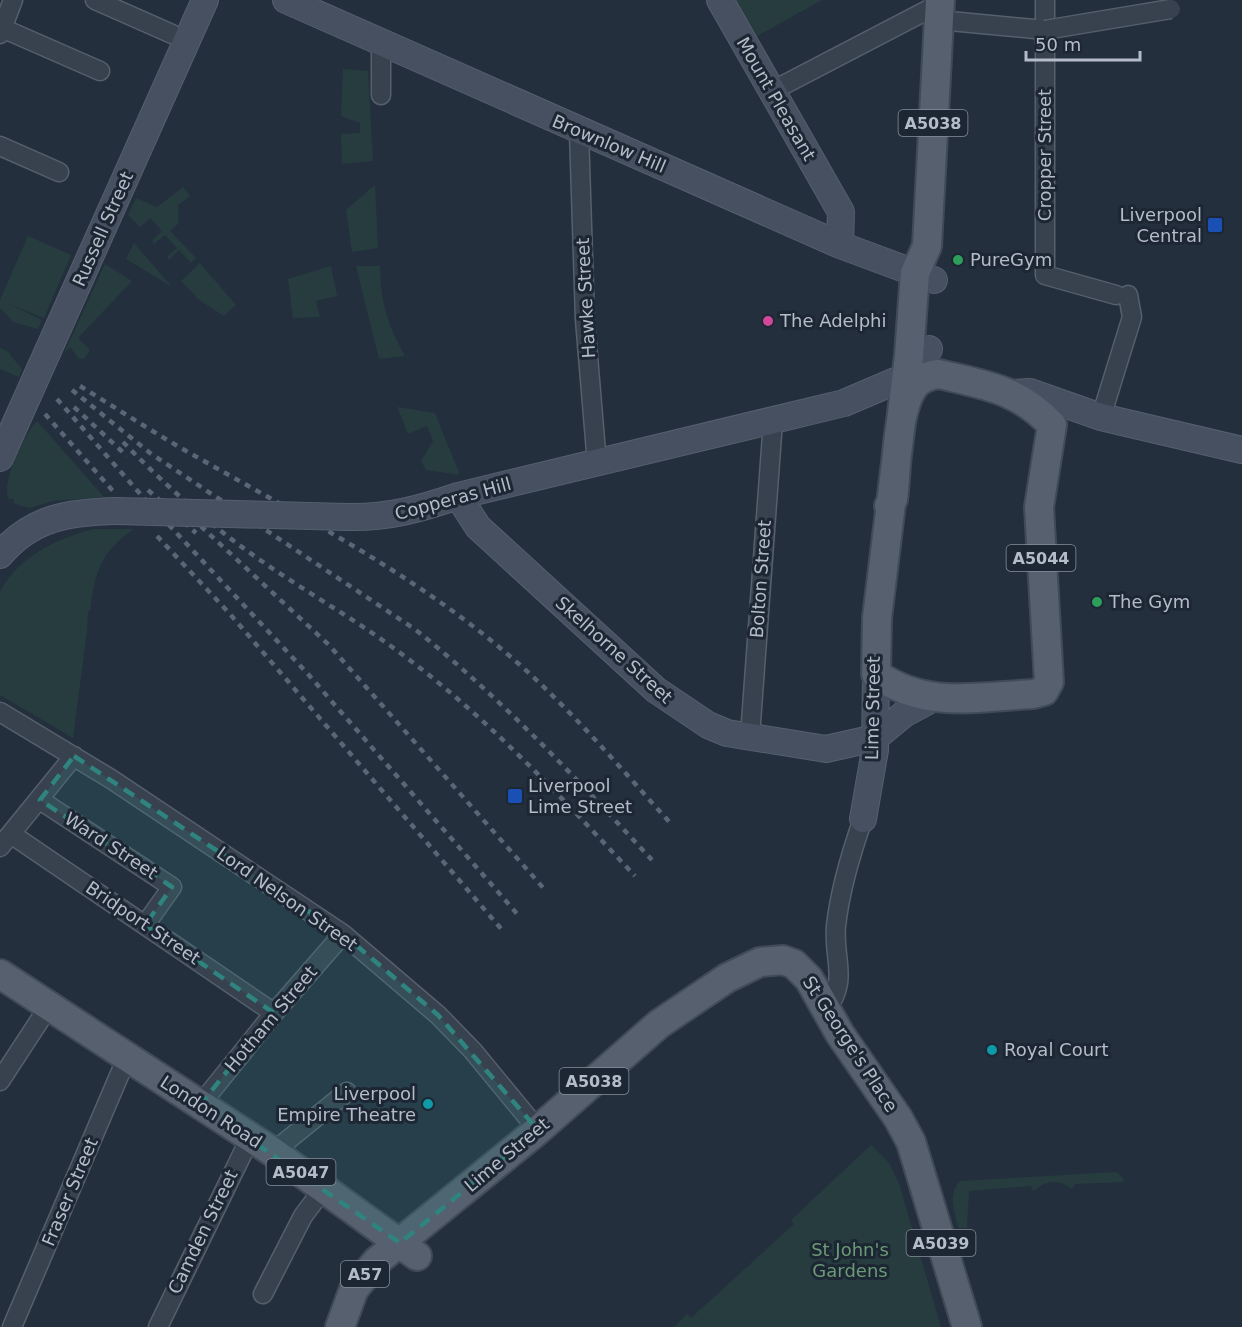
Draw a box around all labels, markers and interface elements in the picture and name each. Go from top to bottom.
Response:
scale bar [1026,24,1140,62]
street label: Mount Pleasant [733,33,820,164]
text: 50 m [1035,34,1081,55]
street label: Cropper Street [1034,89,1055,221]
street label: Brownlow Hill [549,110,669,177]
road number: A5038 [898,110,968,136]
street label: Russell Street [68,168,137,289]
place label: Liverpool Central [1119,204,1202,246]
marker: Liverpool Central [1206,216,1224,234]
street label: Hawke Street [572,237,599,359]
place label: PureGym [970,249,1052,270]
marker: PureGym [951,253,965,267]
place label: The Adelphi [779,310,887,331]
marker: The Adelphi [761,314,775,328]
street label: Copperas Hill [392,473,513,524]
street label: Bolton Street [746,519,775,639]
road number: A5044 [1006,545,1076,571]
place label: The Gym [1108,591,1190,612]
street label: Skelhorne Street [552,592,677,708]
marker: The Gym [1090,595,1104,609]
street label: Lime Street [861,656,884,760]
place label: Liverpool Lime Street [528,775,632,817]
marker: Liverpool Lime Street [506,787,524,805]
street label: Ward Street [61,808,162,883]
street label: Lord Nelson Street [213,842,362,955]
street label: Bridport Street [82,877,204,969]
street label: Hotham Street [220,961,321,1076]
street label: St George's Place [799,972,902,1116]
place label: Royal Court [1004,1039,1109,1060]
marker: Royal Court [985,1043,999,1057]
road number: A5038 [560,1068,628,1094]
street label: London Road [157,1071,266,1152]
place label: Liverpool Empire Theatre [277,1083,416,1125]
marker: Liverpool Empire Theatre [421,1097,435,1111]
street label: Lime Street [460,1113,553,1196]
street label: Fraser Street [37,1134,102,1249]
road number: A5047 [266,1159,336,1185]
street label: Camden Street [163,1166,242,1297]
road number: A5039 [906,1230,976,1256]
park label: St John's Gardens [811,1239,889,1281]
road number: A57 [341,1261,389,1287]

